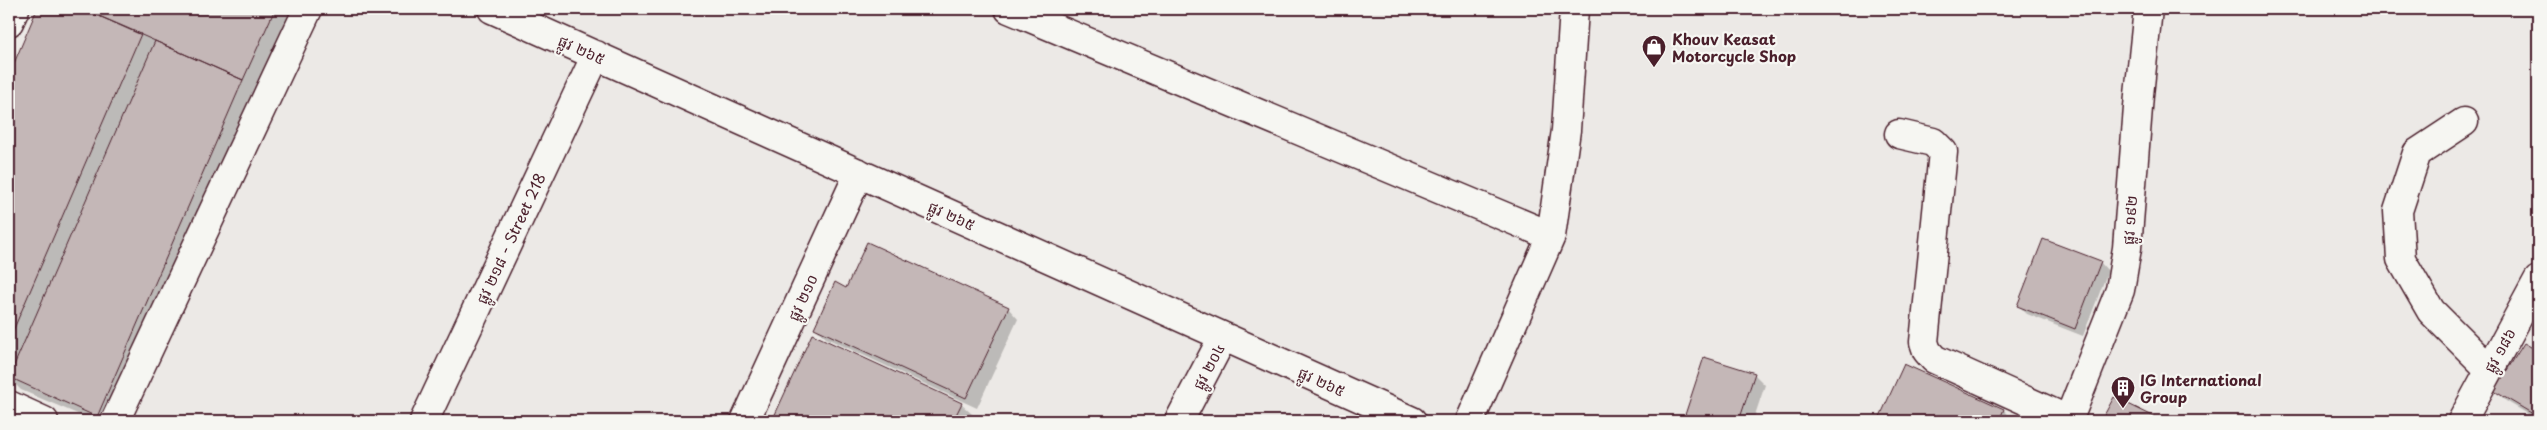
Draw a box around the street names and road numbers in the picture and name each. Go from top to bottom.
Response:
street label: ផ្លូវ ២៦៥ [553,28,609,73]
street label: ផ្លូវ ២១៨ - Street 218 [470,169,554,309]
street label: ផ្លូវ ២៦៥ [923,194,979,239]
street label: ផ្លូវ ១៩២ [2116,194,2146,246]
street label: ផ្លូវ ២១០ [781,270,826,326]
street label: ផ្លូវ ១៨៦ [2477,323,2524,378]
street label: ផ្លូវ ២០៤ [1186,339,1233,395]
street label: ផ្លូវ ២៦៥ [1293,360,1349,405]

